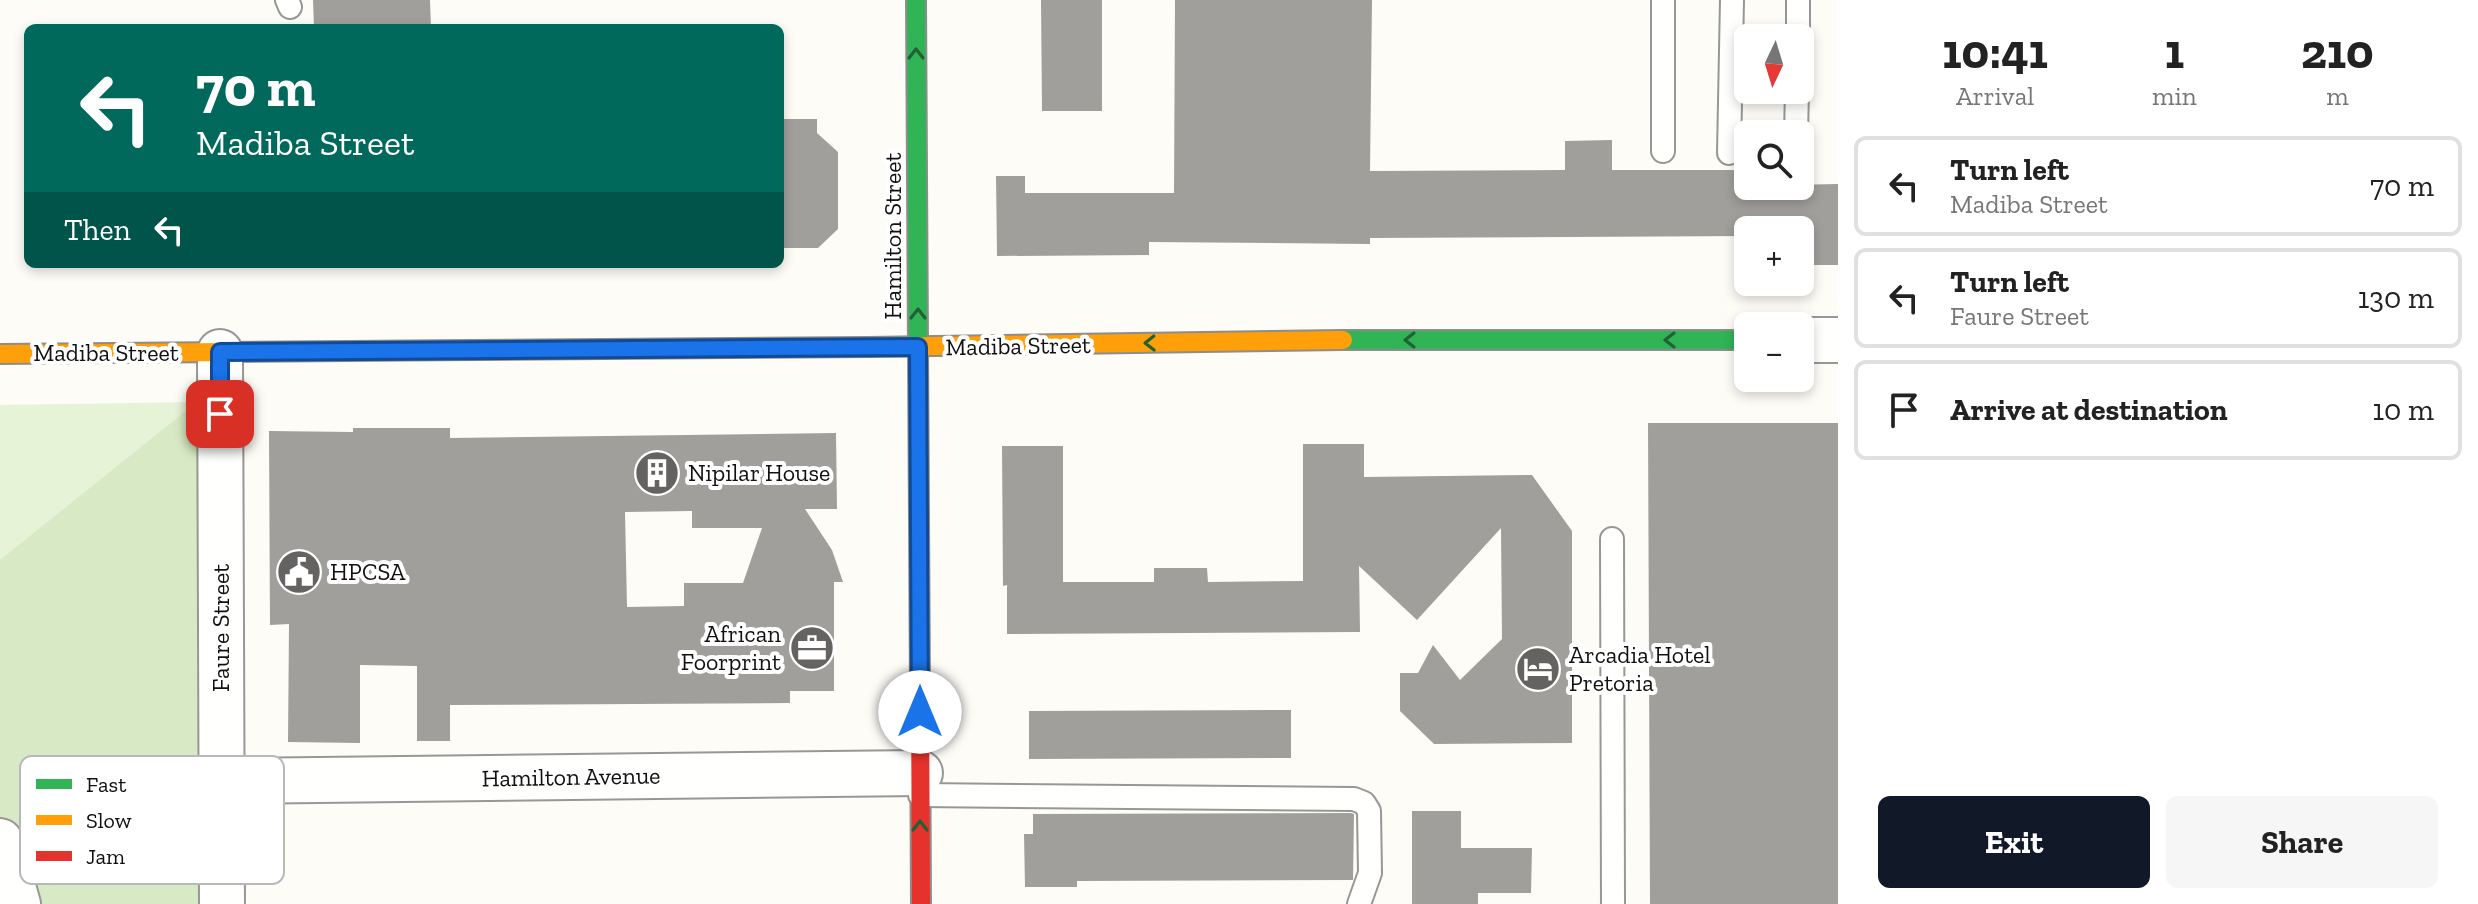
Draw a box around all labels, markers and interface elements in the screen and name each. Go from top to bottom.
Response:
text: 10:41 [1942,23,2048,80]
text: 1 [2165,23,2184,80]
text: 210 [2301,23,2374,80]
north arrow [1734,24,1814,104]
map controls [1734,24,1814,392]
one-way arrow [907,47,925,60]
text: 70 m [196,53,316,120]
icon: left [64,56,168,160]
text: Arrival [1956,80,2034,112]
text: min [2152,80,2197,112]
text: m [2326,80,2349,112]
button: search [1734,120,1814,200]
text: Madiba Street [196,121,414,164]
street label: Hamilton Street [878,152,907,319]
text: Turn left [1950,152,2069,188]
icon: left [1882,164,1926,208]
text: 70 m [2370,168,2434,204]
text: Madiba Street [1950,188,2108,220]
icon: left [147,208,191,252]
text: Then [64,212,131,248]
button: + [1734,216,1814,296]
text: Turn left [1950,264,2069,300]
icon: left [1882,276,1926,320]
text: 130 m [2358,280,2434,316]
text: Faure Street [1950,300,2089,332]
one-way arrow [909,307,927,320]
button: − [1734,312,1814,392]
street label: Madiba Street [945,330,1091,361]
one-way arrow [1403,331,1416,349]
one-way arrow [1663,331,1676,349]
one-way arrow [1143,335,1156,352]
street label: Madiba Street [33,338,179,367]
pin [186,380,254,448]
icon: arrive [1882,388,1926,432]
icon: arrive [198,392,242,436]
text: Arrive at destination [1950,392,2227,428]
text: 10 m [2372,392,2434,428]
building icon: Nipilar House [633,449,681,497]
place label: Nipilar House [688,458,830,487]
public building icon: HPCSA [275,548,323,596]
place label: HPCSA [330,557,406,586]
street label: Faure Street [206,564,235,692]
place label: African Foorprint [681,619,781,676]
office icon: African Foorprint [788,624,836,672]
place label: Arcadia Hotel Pretoria [1569,640,1711,697]
hotel icon: Arcadia Hotel Pretoria [1514,645,1562,693]
position arrow [878,670,962,754]
legend [20,756,284,884]
street label: Hamilton Avenue [481,760,661,793]
text: Fast [86,771,127,798]
button: Exit [1878,796,2150,888]
button: Share [2166,796,2438,888]
text: Slow [86,807,132,834]
one-way arrow [912,819,929,832]
text: Jam [86,843,125,870]

